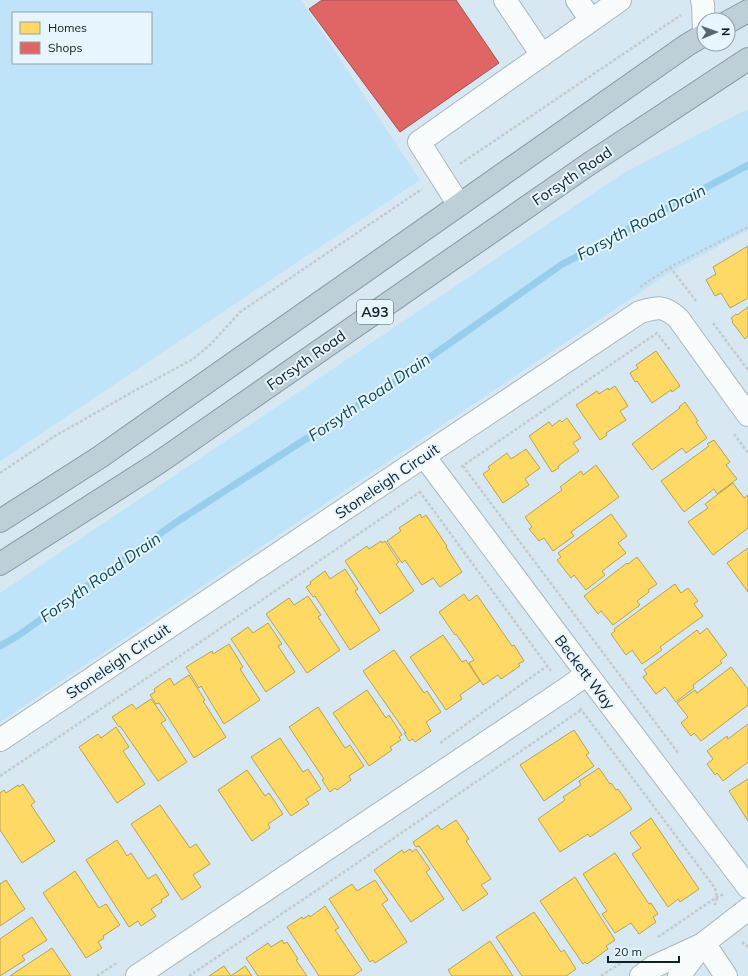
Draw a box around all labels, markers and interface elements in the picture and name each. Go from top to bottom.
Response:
legend [12,12,152,64]
north arrow [696,12,736,52]
text: Homes [48,20,87,35]
text: N [719,27,733,36]
text: Shops [48,40,83,55]
street label: Forsyth Road [528,142,616,210]
water label: Forsyth Road Drain [573,180,709,264]
road number: A93 [357,300,393,324]
street label: Forsyth Road [263,326,349,394]
water label: Forsyth Road Drain [304,349,434,445]
street label: Stoneleigh Circuit [331,439,443,523]
water label: Forsyth Road Drain [36,528,164,626]
street label: Stoneleigh Circuit [62,619,174,703]
street label: Beckett Way [551,631,619,713]
scale bar [608,938,679,964]
text: 20 m [614,944,642,959]

